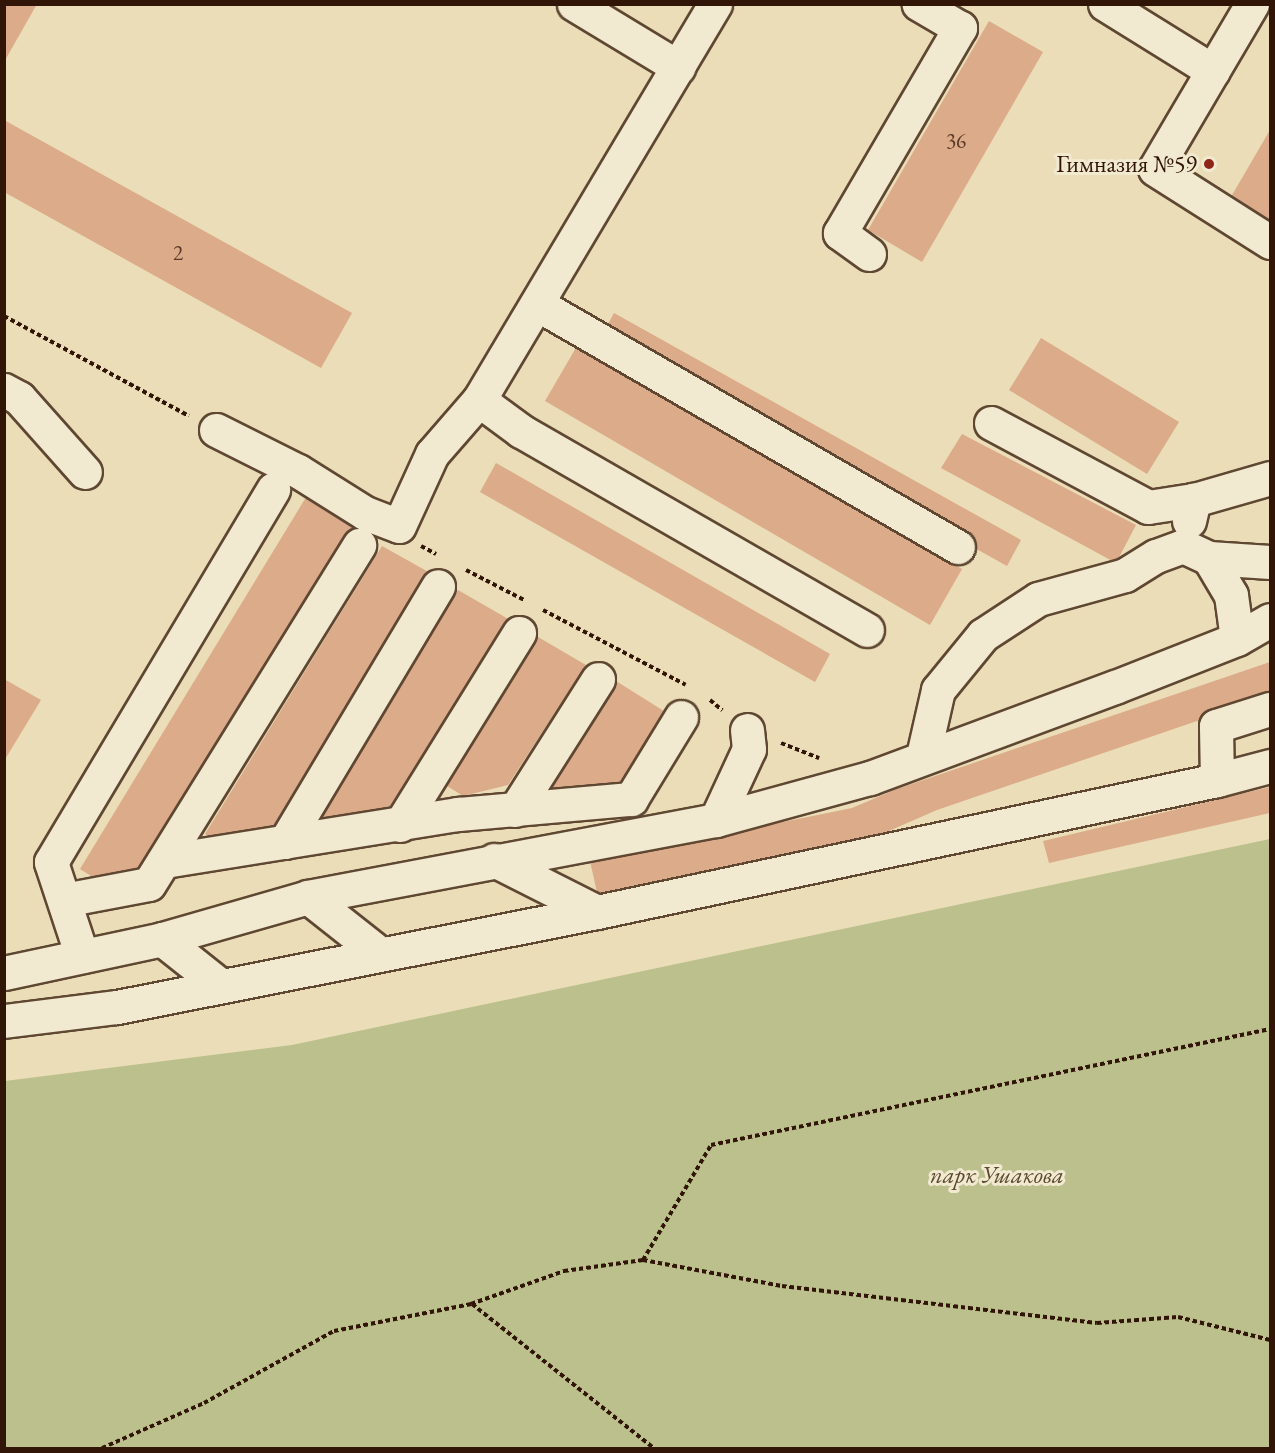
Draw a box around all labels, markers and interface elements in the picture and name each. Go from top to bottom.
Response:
house number: 36 [946,128,966,154]
place label: Гимназия №59 [1056,150,1197,178]
marker: Гимназия №59 [1202,157,1216,171]
house number: 2 [173,240,183,266]
park label: парк Ушакова [930,1161,1064,1189]

